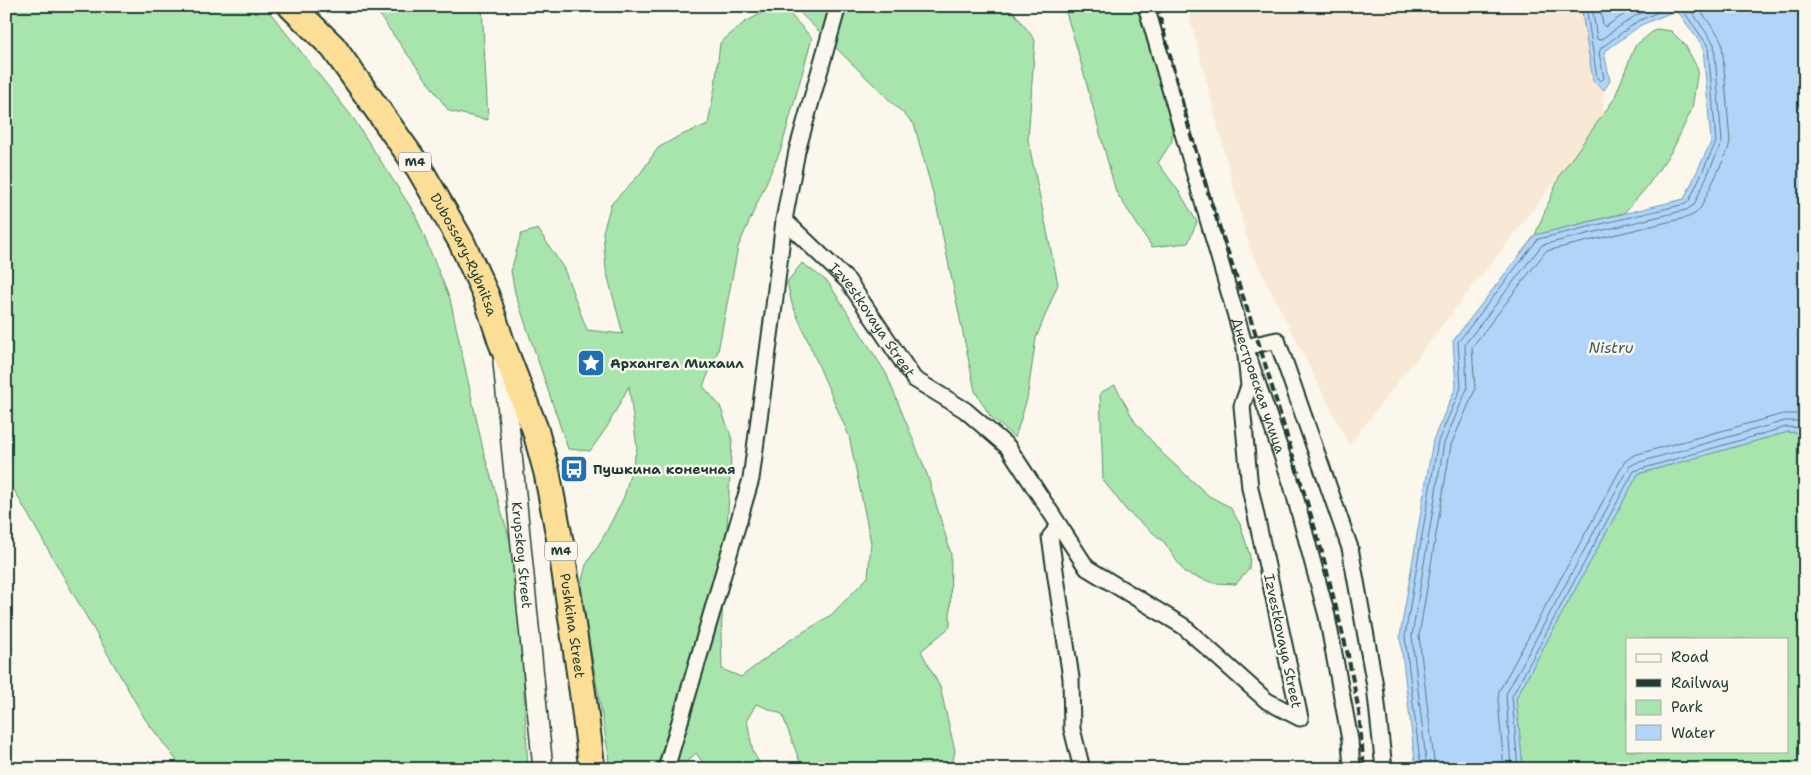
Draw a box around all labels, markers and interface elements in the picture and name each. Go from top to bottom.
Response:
road number: M4 [399,152,431,172]
street label: Dubossary-Rybnitsa [426,190,501,319]
street label: Izvestkovaya Street [825,259,919,381]
street label: Днестровская улица [1228,316,1290,456]
water label: Nistru [1589,338,1634,358]
place icon: Архангел Михаил [576,348,606,378]
place label: Архангел Михаил [610,354,744,372]
bus stop icon: Пушкина конечная [559,454,589,484]
place label: Пушкина конечная [593,460,735,478]
street label: Krupskoy Street [508,501,536,609]
road number: M4 [545,542,577,560]
street label: Pushkina Street [556,572,589,679]
street label: Izvestkovaya Street [1260,572,1306,710]
legend [1626,638,1788,752]
text: Road [1671,647,1709,667]
text: Railway [1671,673,1729,693]
text: Park [1671,697,1703,717]
text: Water [1671,723,1715,743]

